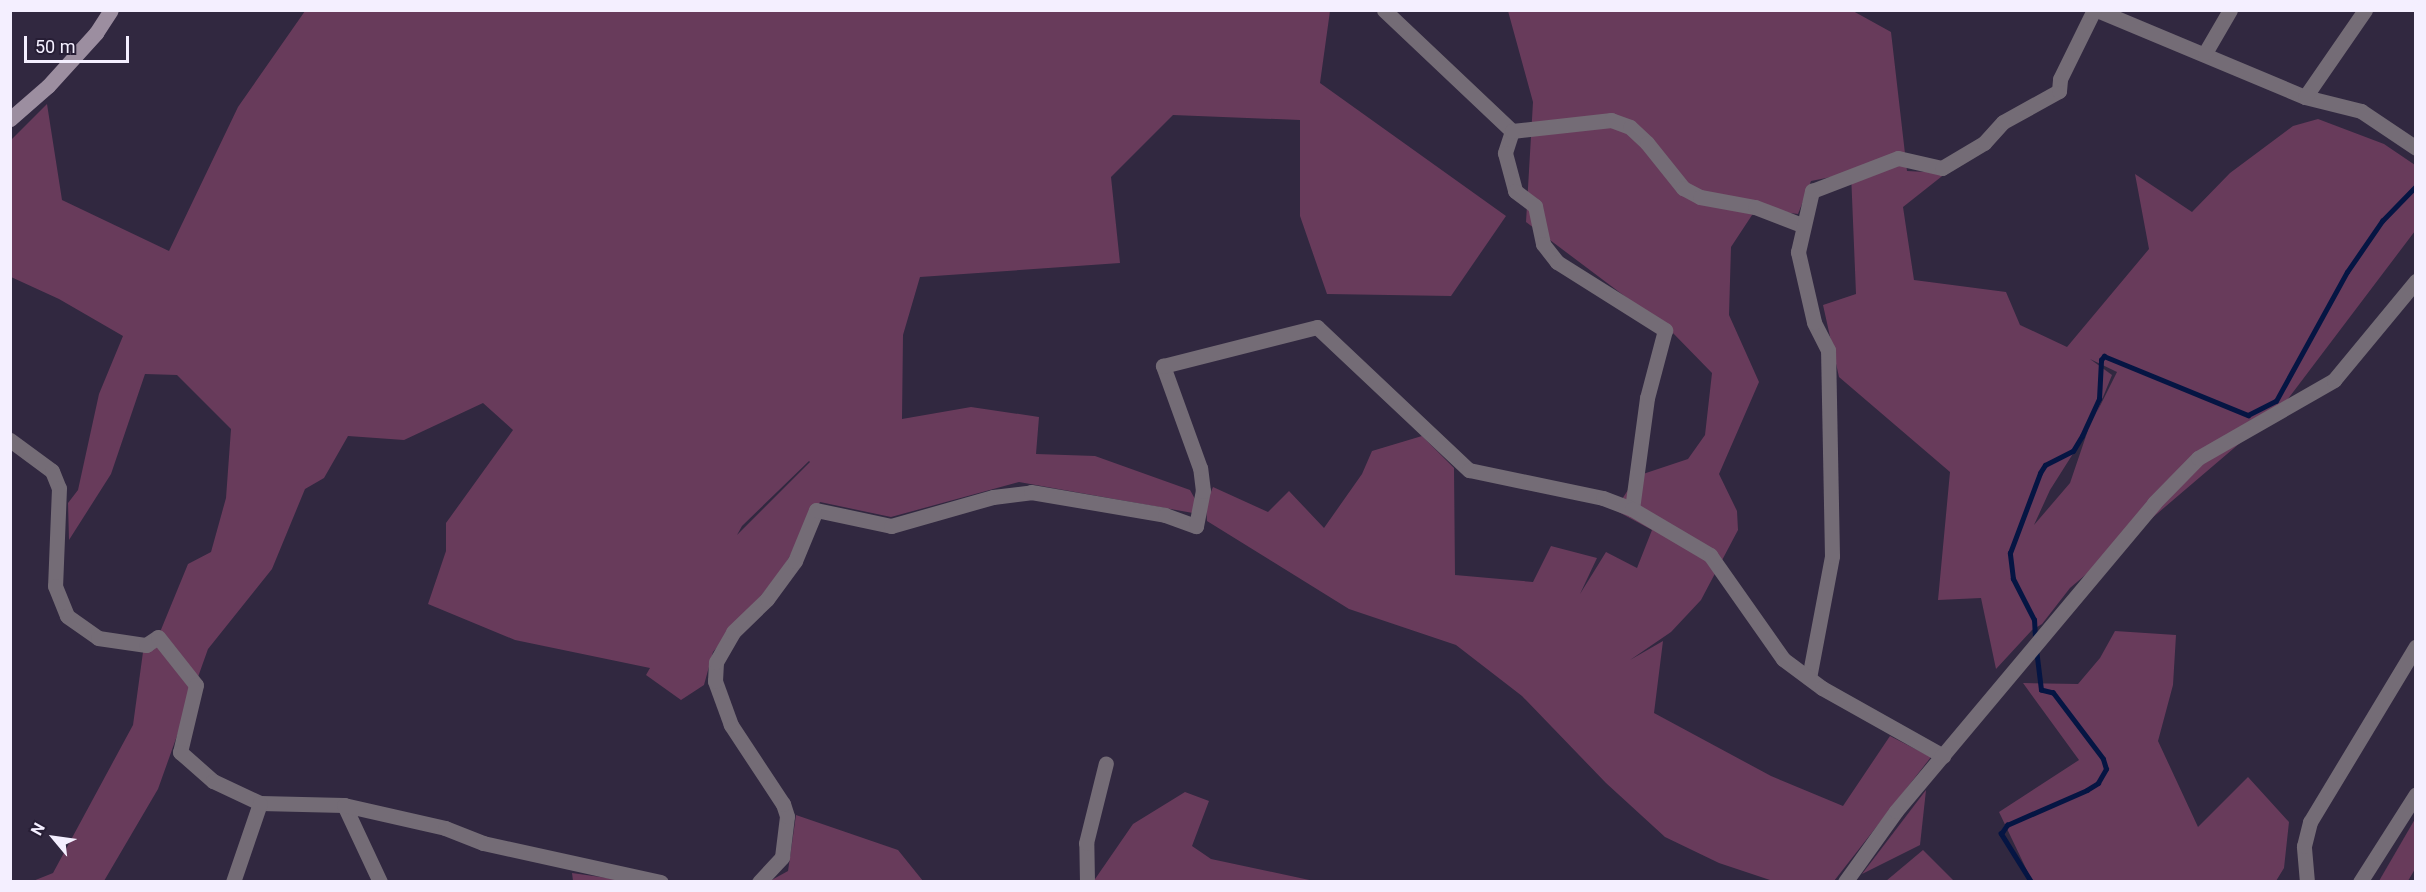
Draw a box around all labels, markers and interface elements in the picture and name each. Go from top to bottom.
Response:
scale bar [27,24,132,62]
text: 50 m [35,36,75,57]
north arrow [24,808,84,868]
text: N [27,819,49,839]

